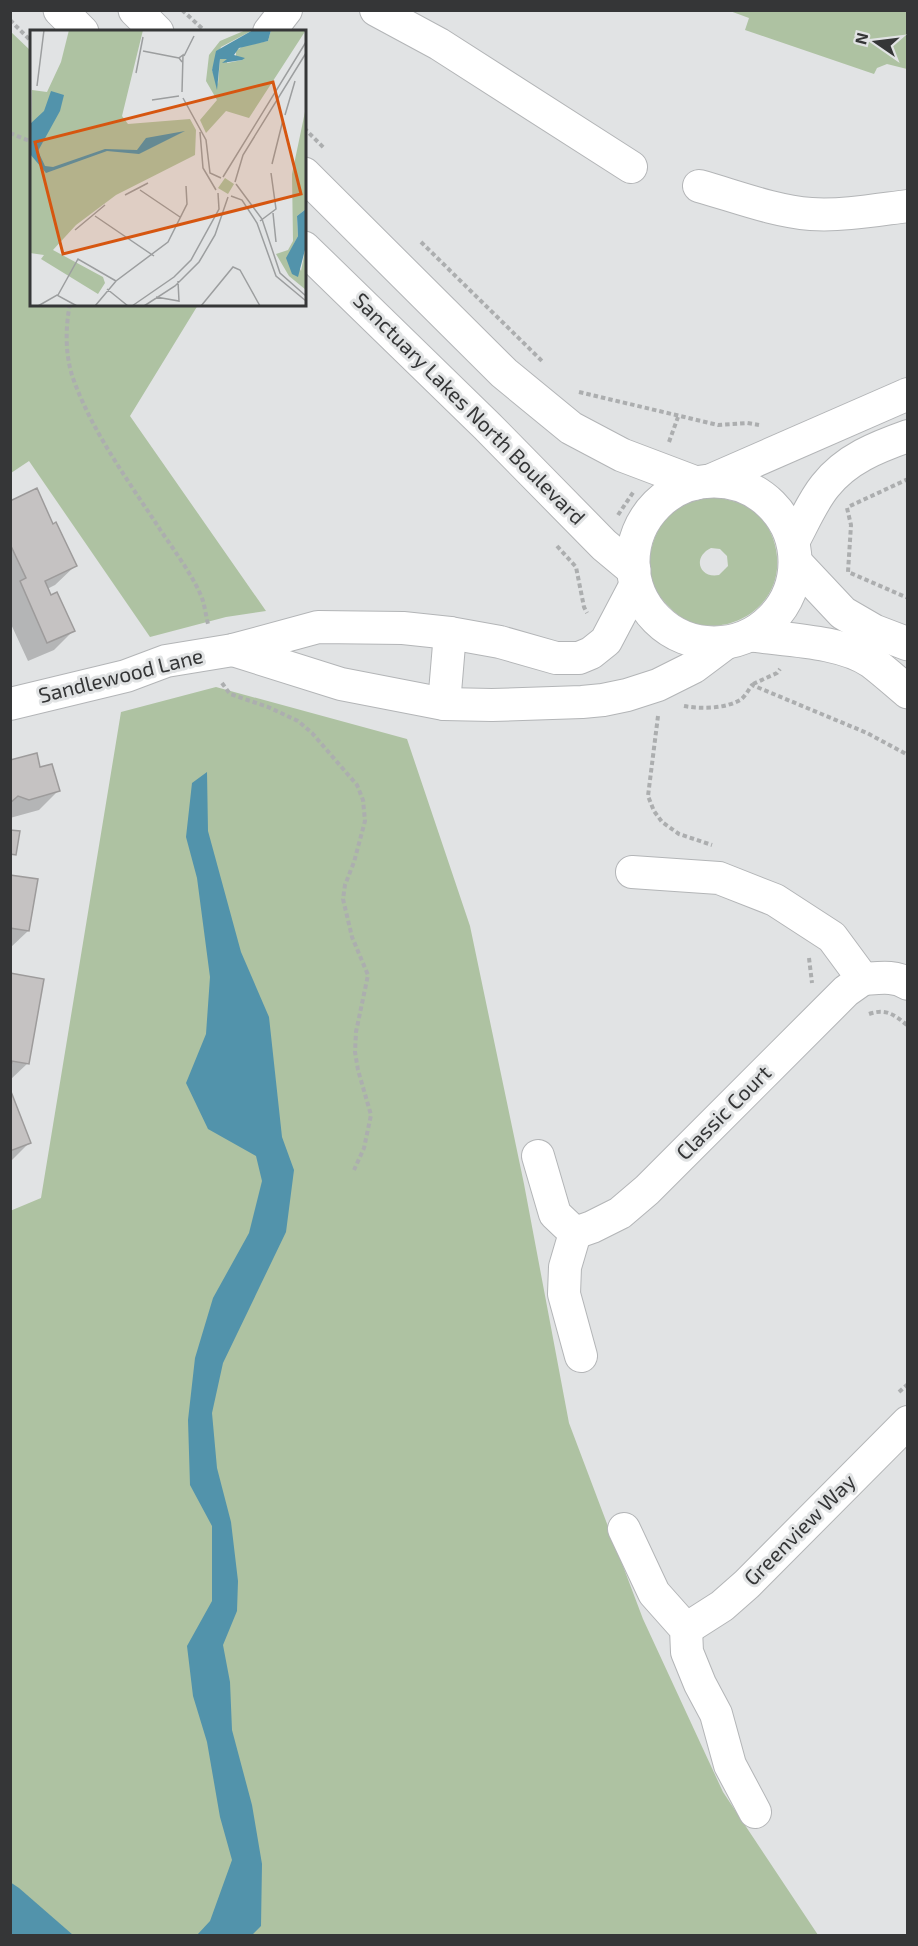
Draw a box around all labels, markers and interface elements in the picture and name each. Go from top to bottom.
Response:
north arrow [846,12,906,72]
inset map [30,30,306,306]
text: N [850,30,872,46]
street label: Sanctuary Lakes North Boulevard [349,287,591,529]
street label: Sandlewood Lane [36,642,205,707]
street label: Classic Court [670,1059,775,1164]
street label: Greenview Way [738,1468,860,1590]

